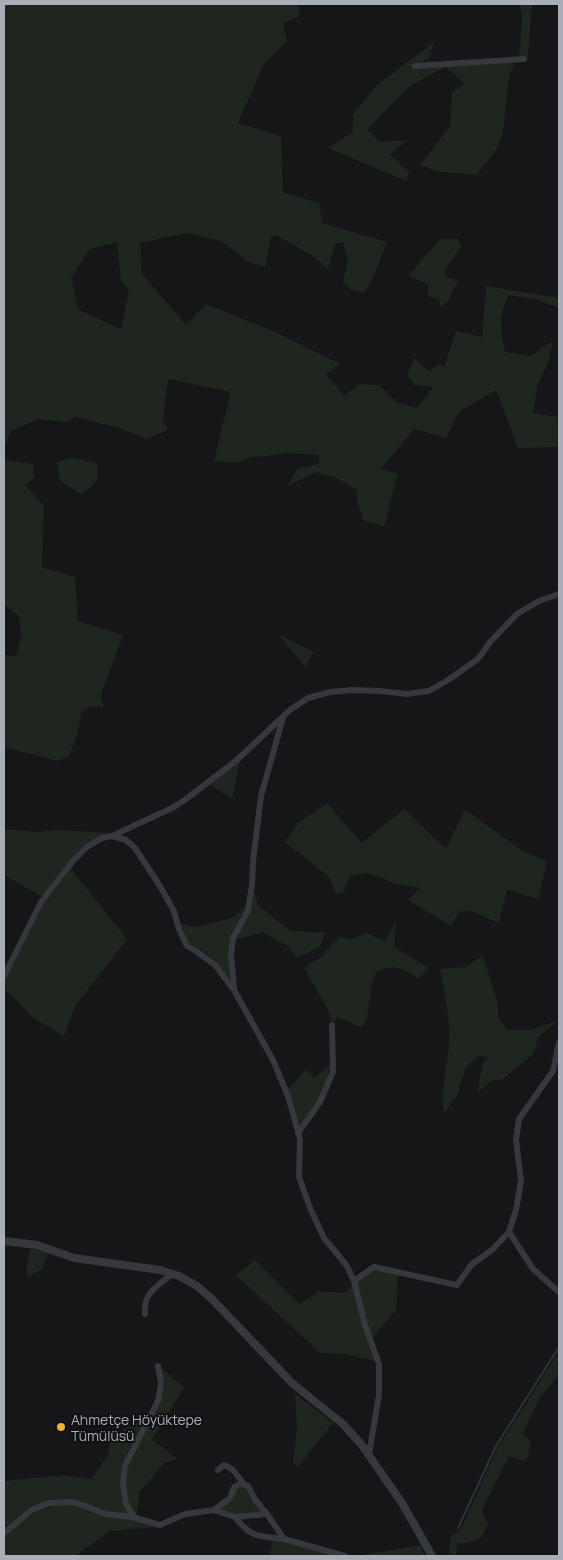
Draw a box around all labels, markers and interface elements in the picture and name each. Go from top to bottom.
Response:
place label: Ahmetçe Höyüktepe Tümülüsü [71,1410,202,1445]
marker: Ahmetçe Höyüktepe Tümülüsü [55,1421,67,1433]

